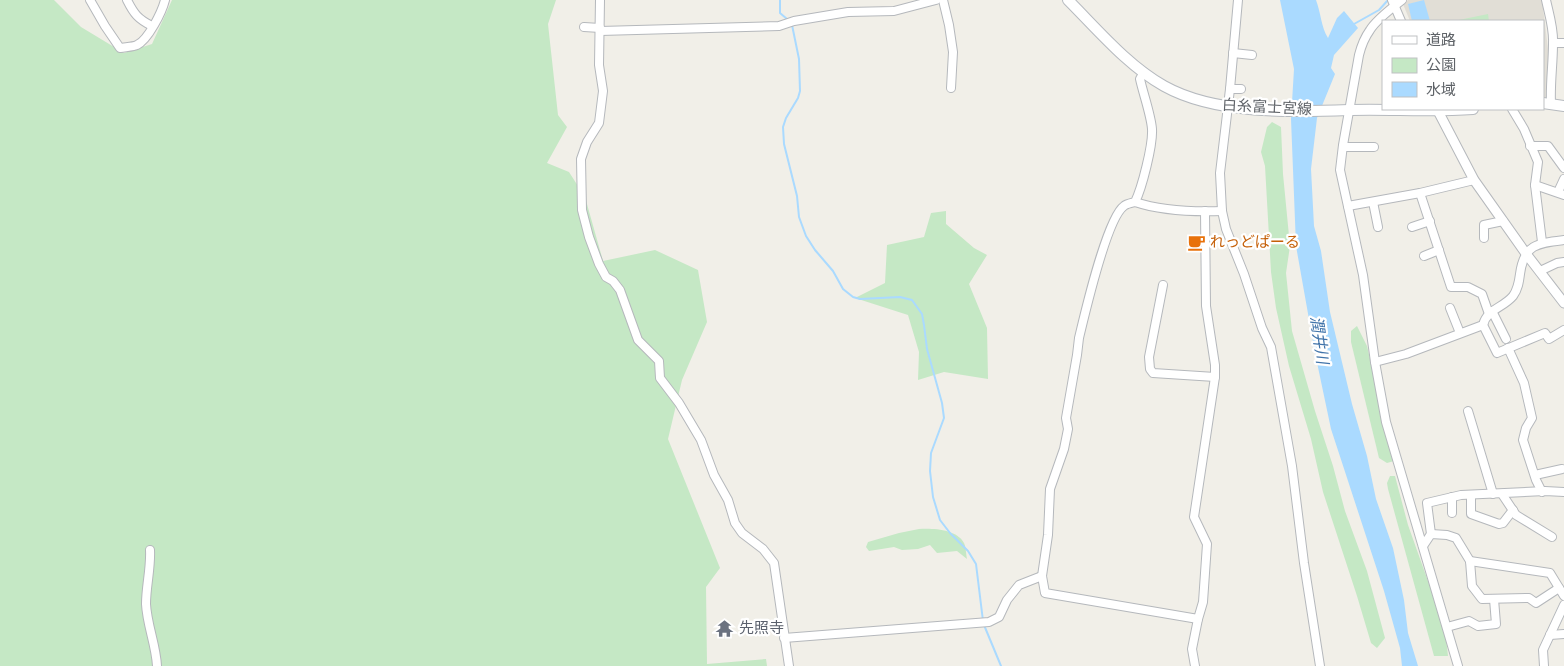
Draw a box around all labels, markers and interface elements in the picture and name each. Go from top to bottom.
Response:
legend [1382,20,1544,110]
text: 道路 [1426,30,1456,49]
text: 公園 [1426,55,1456,74]
text: 水域 [1426,80,1456,99]
street label: 白糸富士宮線 [1222,95,1312,118]
cafe icon: れっどぱーる [1186,232,1206,252]
place label: れっどぱーる [1210,232,1300,251]
water label: 潤井川 [1307,315,1334,367]
temple icon: 先照寺 [715,618,735,638]
place label: 先照寺 [739,618,784,637]

